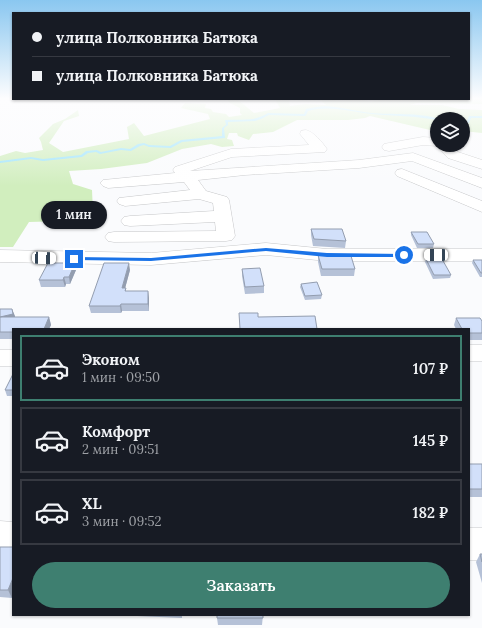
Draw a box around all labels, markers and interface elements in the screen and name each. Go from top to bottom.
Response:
text: улица Полковника Батюка [56,28,258,47]
text: улица Полковника Батюка [56,66,258,85]
map controls [430,112,470,152]
button: layers [430,112,470,152]
callout: 1 мин [41,201,107,229]
text: 1 мин [56,206,92,223]
route start [395,246,413,264]
car [424,249,448,261]
route end [65,250,83,268]
car [32,252,56,264]
icon: car [34,350,70,386]
text: Эконом [82,350,140,369]
text: 107 ₽ [413,359,448,378]
text: 1 мин · 09:50 [82,369,160,386]
icon: car [34,422,70,458]
text: Комфорт [82,422,150,441]
text: 145 ₽ [413,431,448,450]
text: 2 мин · 09:51 [82,441,159,458]
icon: car [34,494,70,530]
text: XL [82,494,102,513]
text: 182 ₽ [413,503,448,522]
text: 3 мин · 09:52 [82,513,161,530]
button: Заказать [32,562,450,608]

